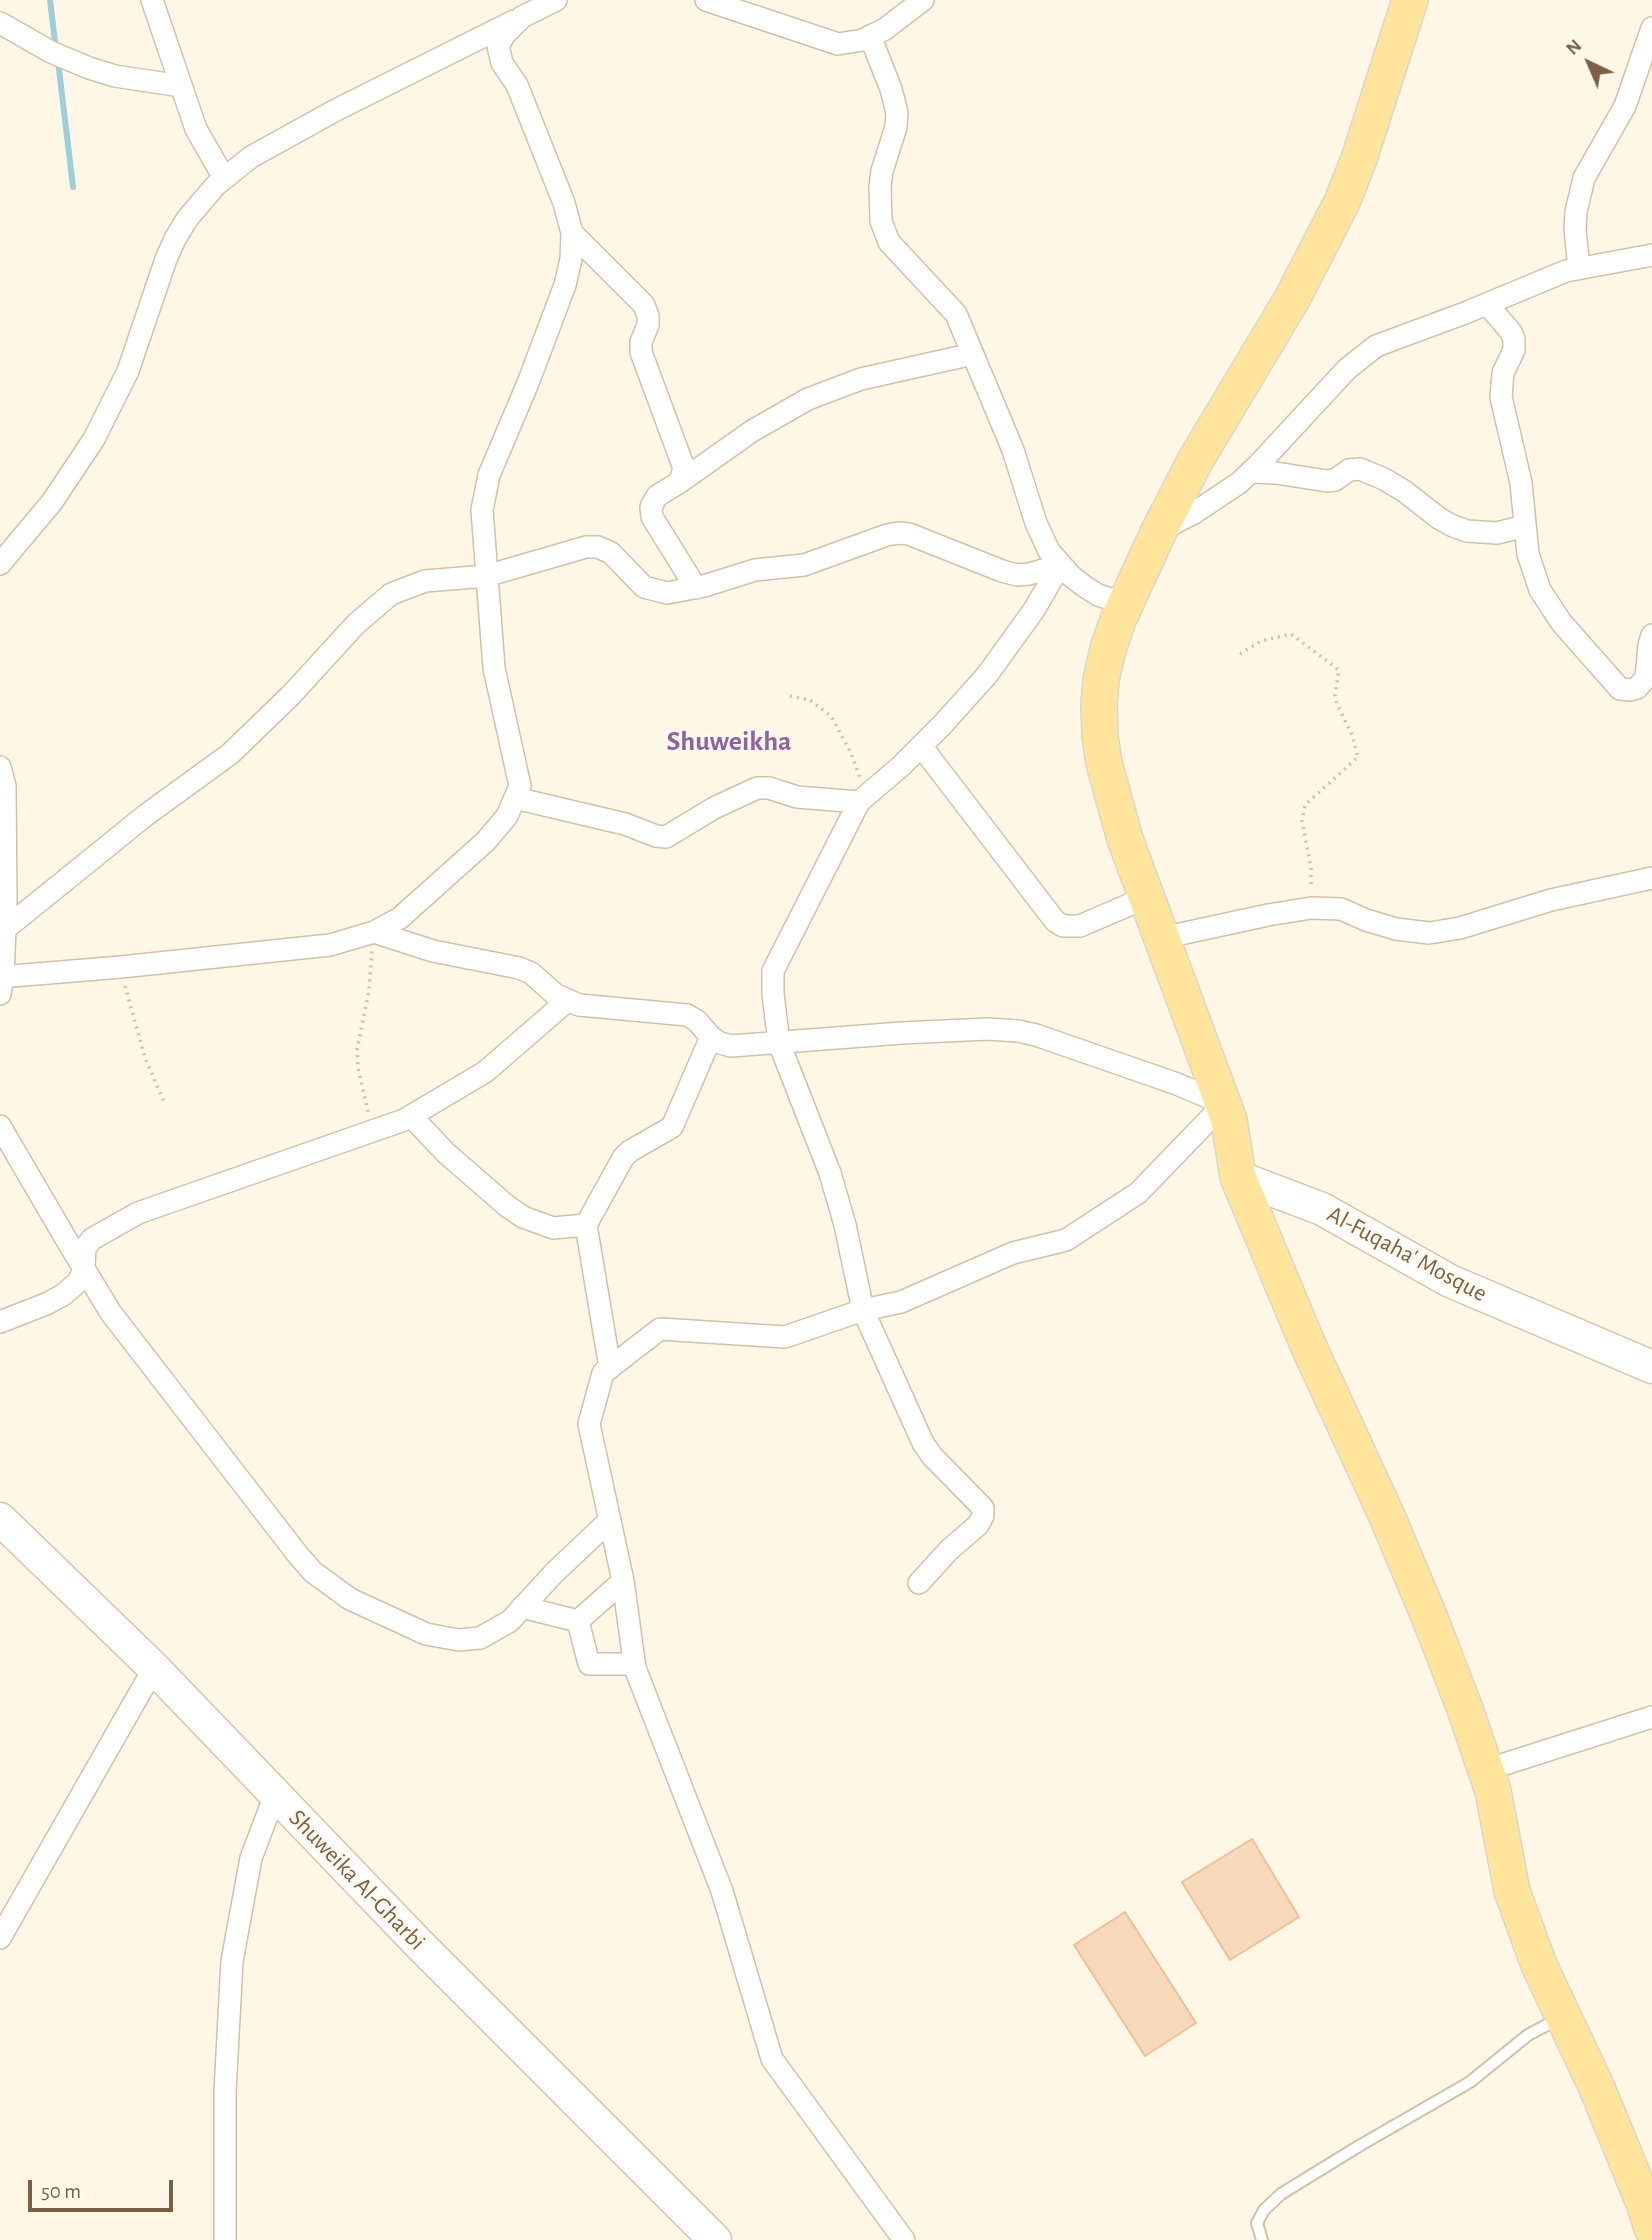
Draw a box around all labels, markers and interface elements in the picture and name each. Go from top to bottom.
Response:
north arrow [1554,28,1624,98]
text: N [1563,36,1585,59]
district label: Shuweikha [666,725,792,759]
street label: Al-Fuqaha' Mosque [1322,1200,1492,1308]
street label: Shuweika Al-Gharbi [283,1804,431,1956]
scale bar [32,2166,177,2210]
text: 50 m [41,2181,81,2202]

